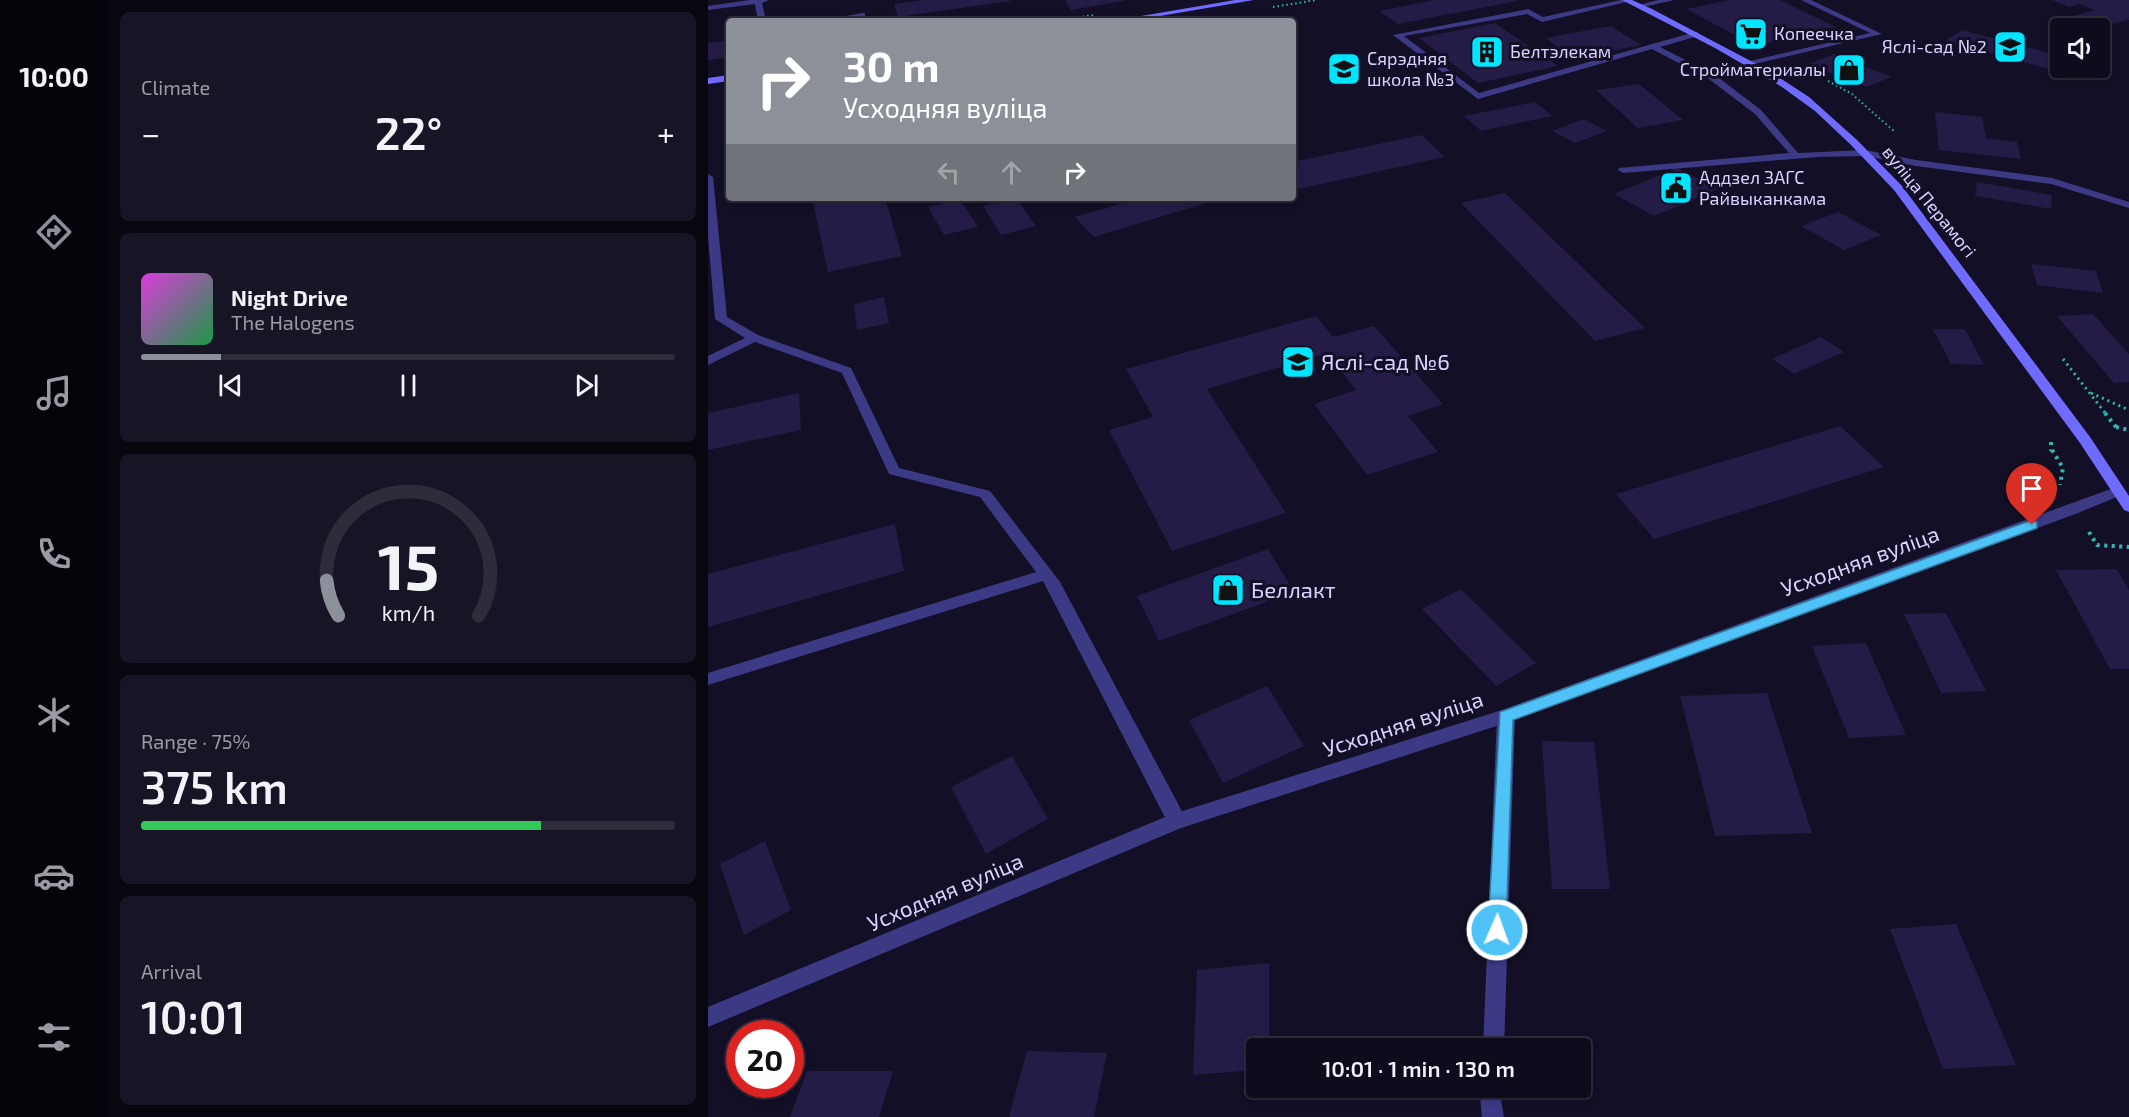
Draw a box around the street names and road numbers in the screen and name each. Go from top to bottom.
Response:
street label: вуліца Перамогі [1878,141,1981,261]
street label: Усходняя вуліца [1777,519,1943,602]
street label: Усходняя вуліца [1319,685,1486,762]
street label: Усходняя вуліца [863,847,1027,937]

